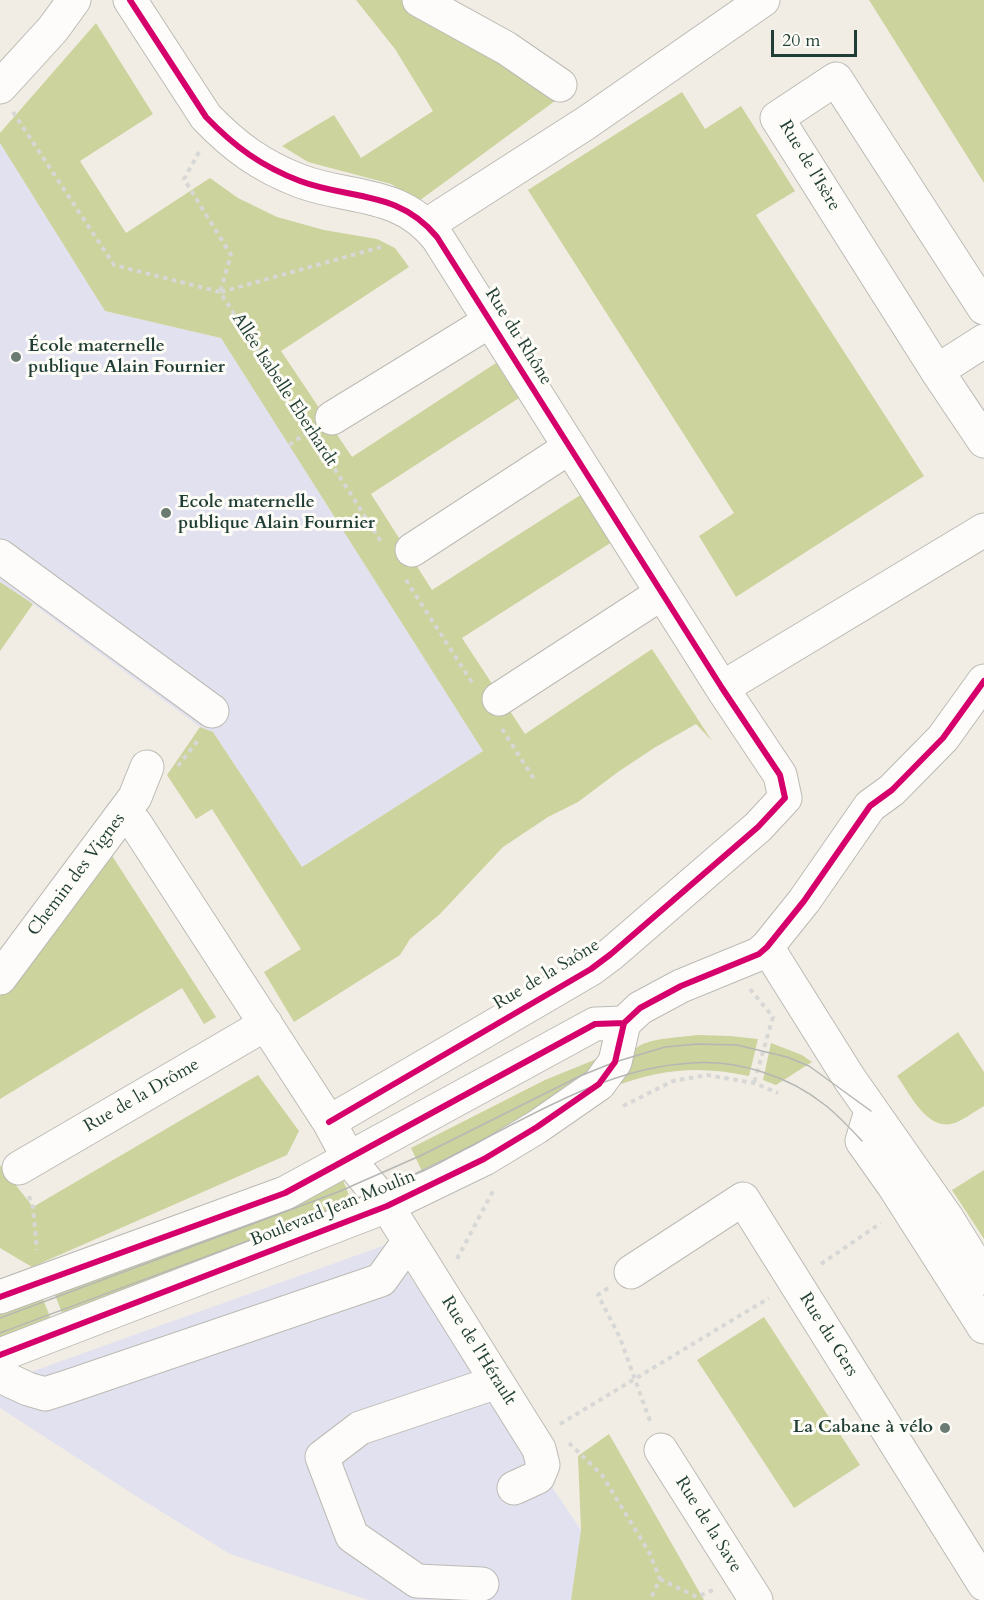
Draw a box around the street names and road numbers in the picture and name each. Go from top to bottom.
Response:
street label: Rue de l'Isère [774,117,844,215]
street label: Rue du Rhône [480,285,556,389]
street label: Allée Isabelle Eberhardt [226,309,342,471]
street label: Chemin des Vignes [24,809,130,941]
street label: Rue de la Saône [490,935,604,1015]
street label: Rue de la Drôme [81,1054,203,1138]
street label: Boulevard Jean Moulin [247,1166,419,1252]
street label: Rue du Gers [794,1289,862,1381]
street label: Rue de l'Hérault [436,1293,520,1409]
street label: Rue de la Save [670,1473,746,1577]

